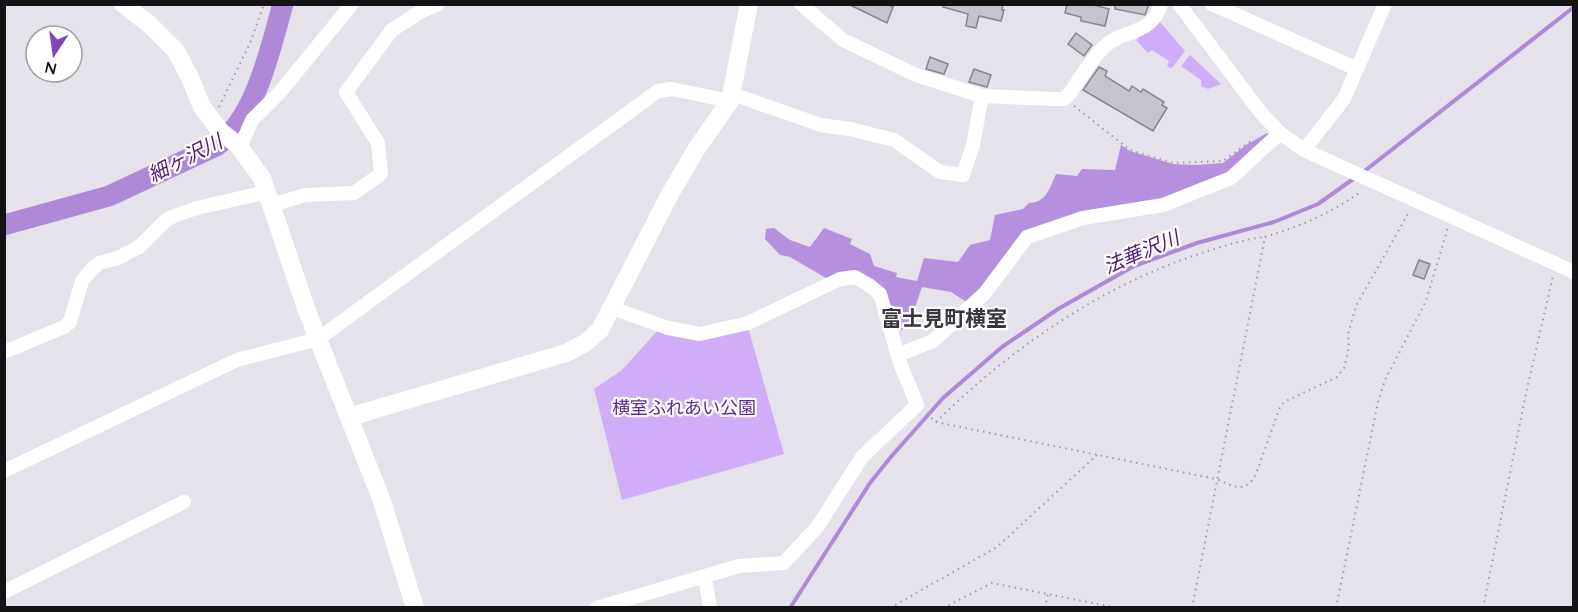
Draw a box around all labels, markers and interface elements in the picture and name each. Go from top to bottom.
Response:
north arrow [24,24,84,84]
text: N [43,58,59,80]
water label: 細ヶ沢川 [143,127,228,187]
water label: 法華沢川 [1099,224,1184,279]
district label: 富士見町横室 [881,305,1007,331]
park label: 横室ふれあい公園 [612,396,756,419]

